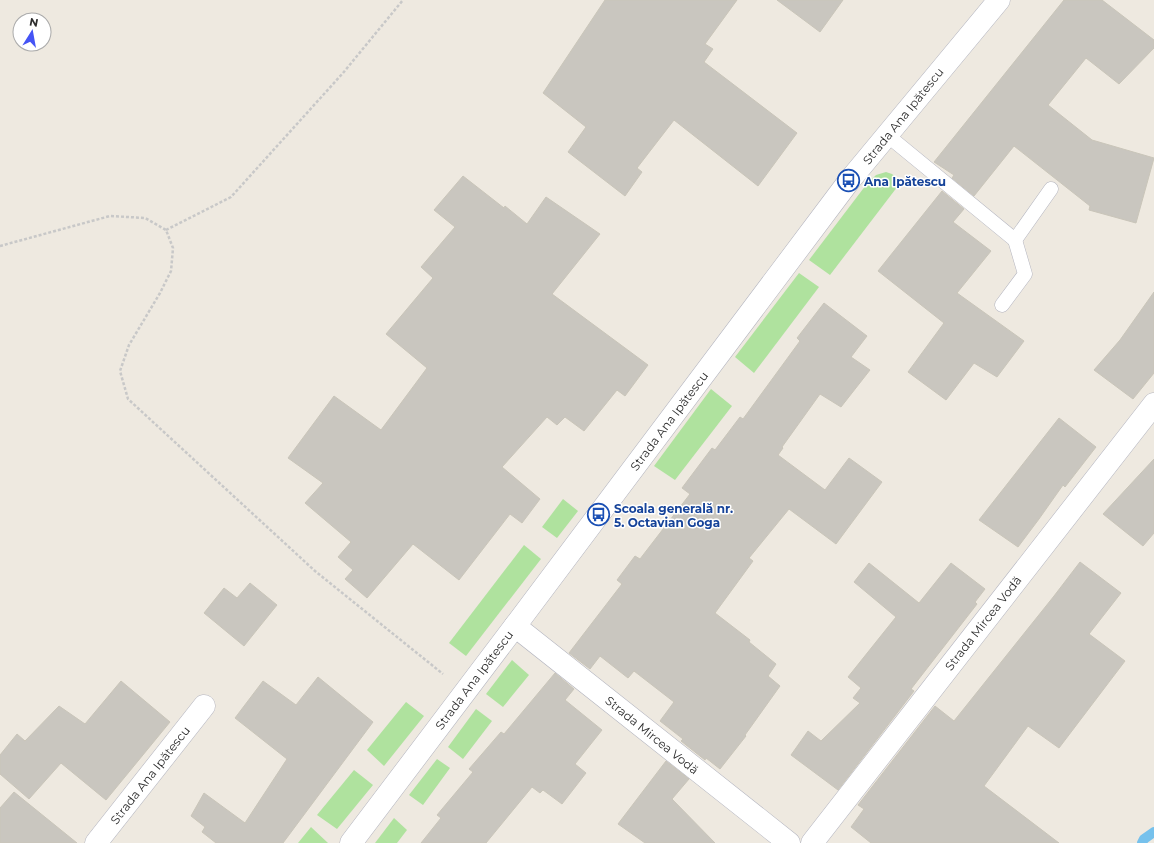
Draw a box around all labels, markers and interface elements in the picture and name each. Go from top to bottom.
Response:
north arrow [12,12,52,52]
text: N [28,14,40,30]
street label: Strada Ana Ipătescu [859,65,947,167]
bus stop icon: Ana Ipătescu [836,168,862,194]
place label: Ana Ipătescu [863,174,946,189]
street label: Strada Ana Ipătescu [627,368,711,474]
place label: Scoala generală nr. 5. Octavian Goga [614,501,733,530]
bus stop icon: Scoala generală nr. 5. Octavian Goga [585,502,611,528]
street label: Strada Mircea Vodă [941,573,1025,673]
street label: Strada Ana Ipătescu [432,627,516,733]
street label: Strada Mircea Vodă [602,693,702,777]
street label: Strada Ana Ipătescu [107,723,193,827]

